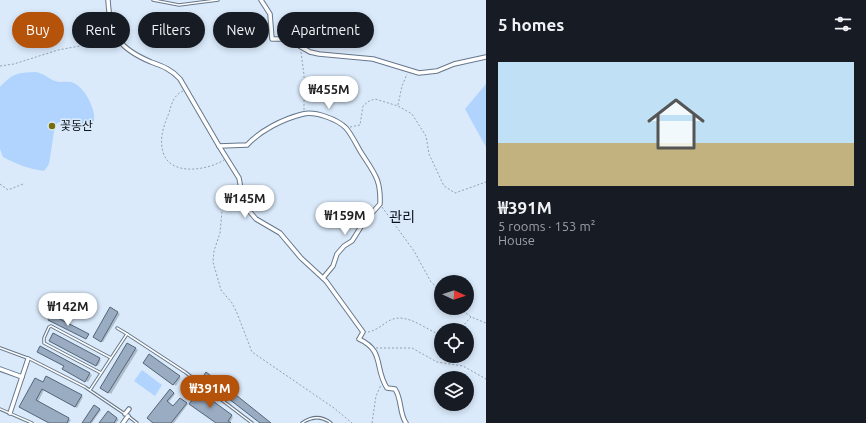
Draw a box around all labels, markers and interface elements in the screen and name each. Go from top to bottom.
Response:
chip: Buy [12,12,64,48]
chip: Rent [72,12,130,48]
chip: Filters [138,12,205,48]
chip: New [213,12,269,48]
chip: Apartment [277,12,374,48]
icon: filters [832,13,854,35]
text: 5 homes [498,15,564,34]
pin: ₩455M [301,76,357,110]
text: ₩455M [308,82,350,96]
icon: home [640,88,712,160]
place label: 꽃동산 [60,119,93,132]
marker: 꽃동산 [47,121,57,131]
pin: ₩145M [217,185,273,219]
text: ₩145M [224,191,266,205]
text: ₩391M [498,198,552,217]
pin: ₩159M [317,202,373,236]
text: ₩159M [324,208,366,222]
district label: 관리 [389,209,415,225]
text: 5 rooms · 153 m² [498,219,595,233]
text: House [498,233,535,247]
north arrow [434,275,474,315]
map controls [434,275,474,411]
pin: ₩142M [40,293,96,327]
text: ₩142M [47,299,89,313]
button: locate [434,323,474,363]
button: layers [434,371,474,411]
pin: ₩391M [182,375,238,409]
text: ₩391M [189,381,231,395]

